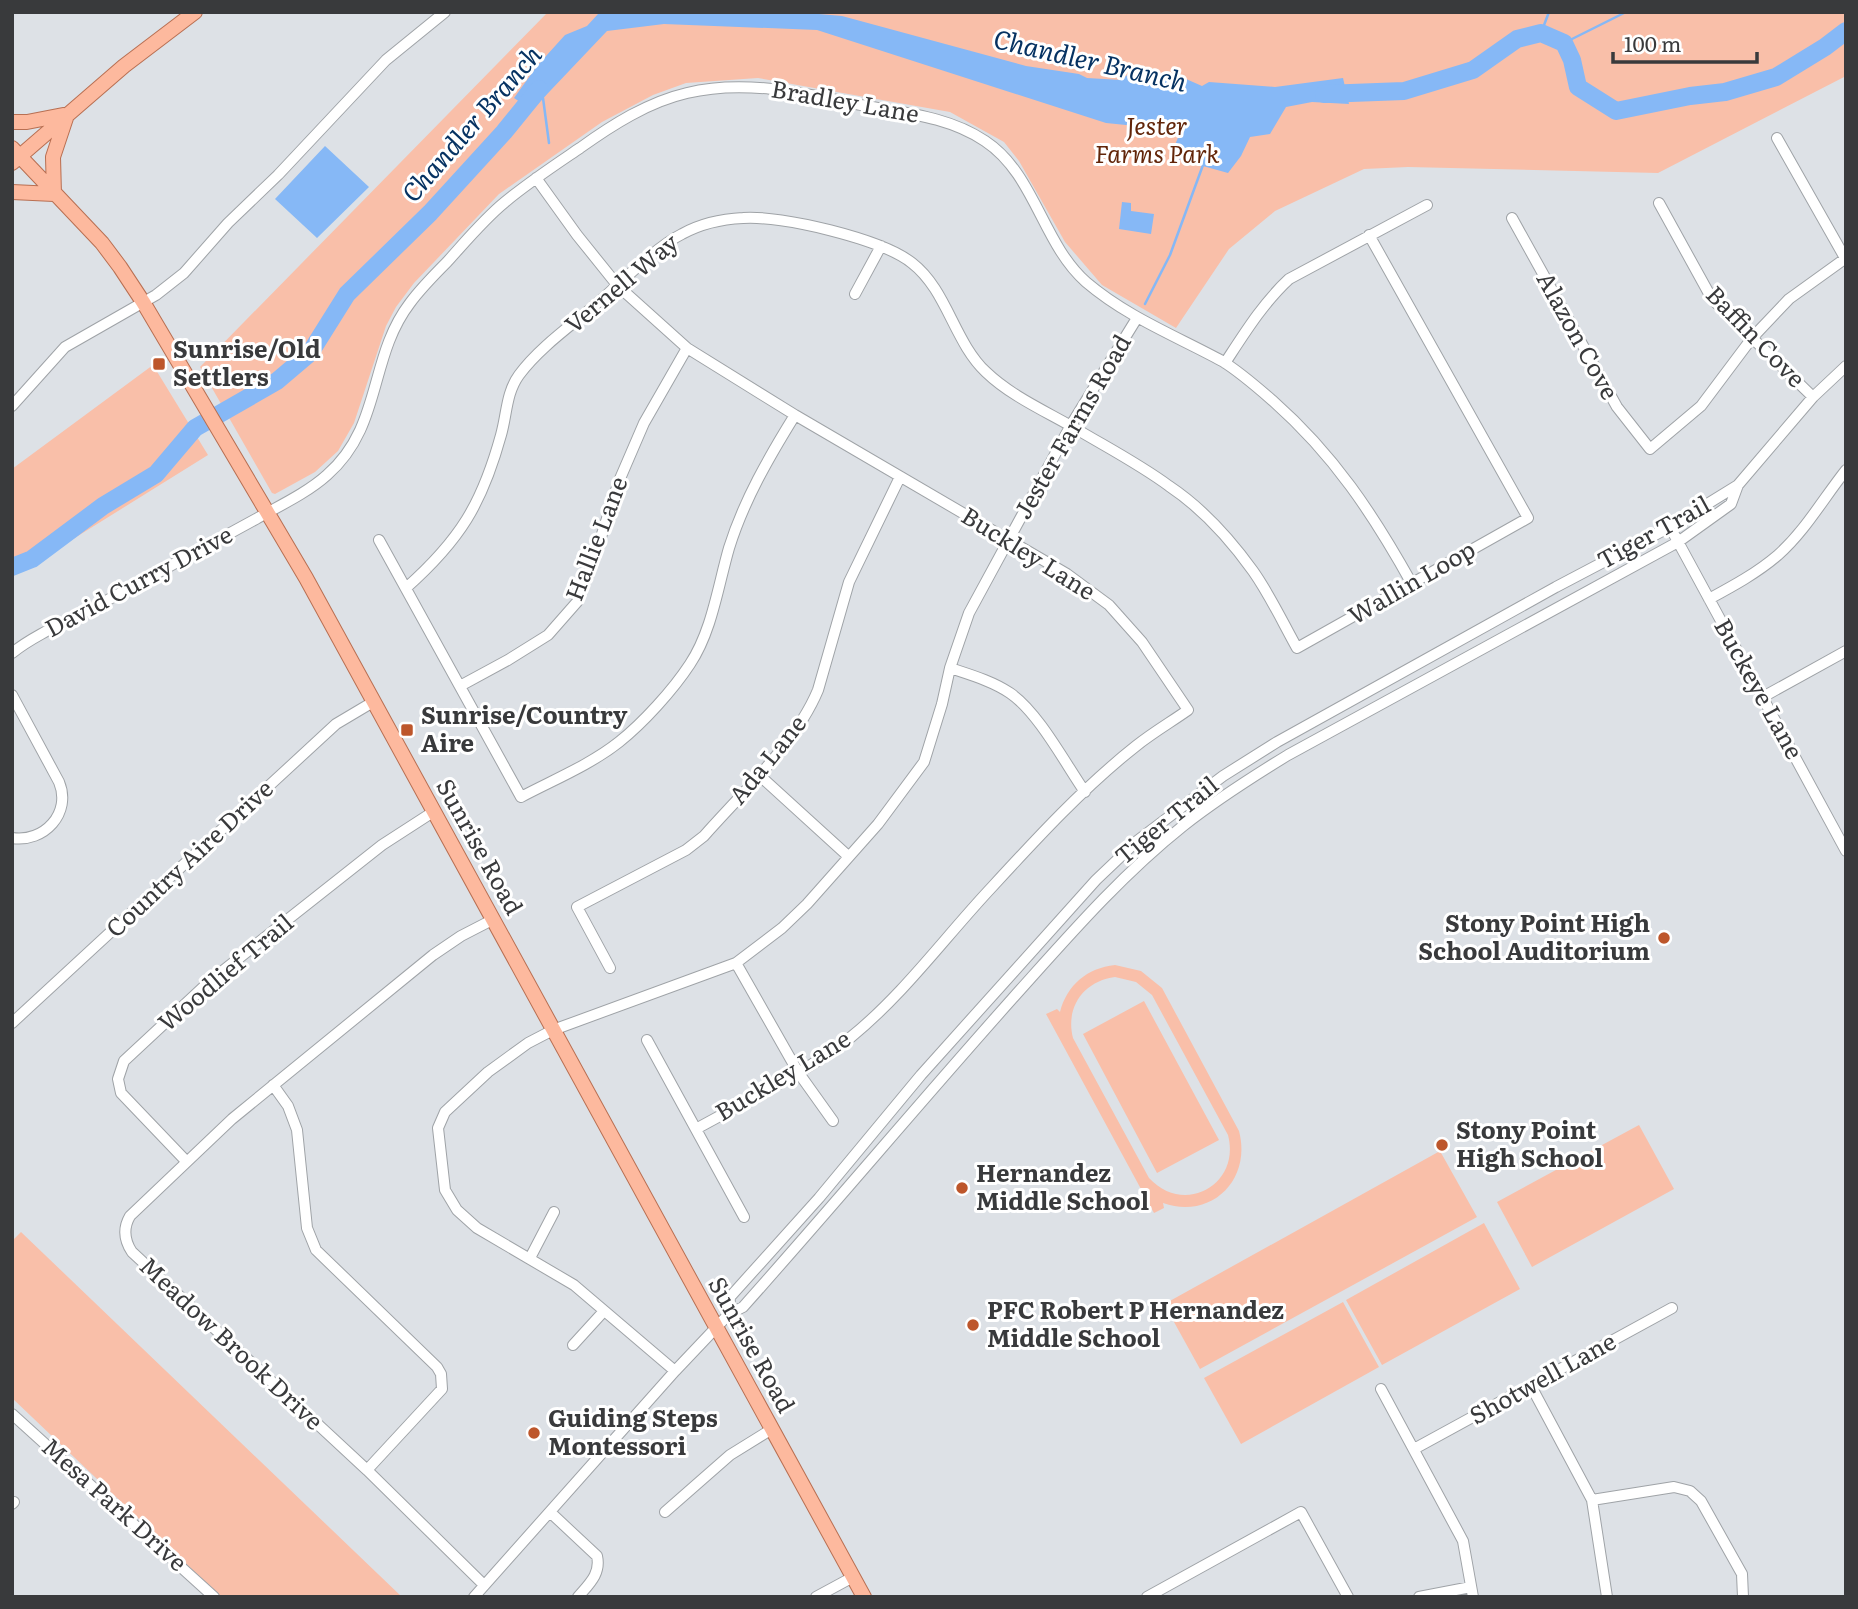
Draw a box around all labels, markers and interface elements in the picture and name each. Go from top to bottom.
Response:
water label: Chandler Branch [990,17,1191,100]
scale bar [1613,21,1756,65]
text: 100 m [1624,27,1681,58]
water label: Chandler Branch [391,35,549,209]
street label: Bradley Lane [769,69,922,130]
park label: Jester Farms Park [1095,107,1220,170]
street label: Vernell Way [556,224,685,340]
street label: Alazon Cove [1530,264,1629,405]
street label: Baffin Cove [1699,276,1814,394]
street label: Jester Farms Road [1004,327,1138,524]
place label: Sunrise/Old Settlers [173,330,321,393]
marker: Sunrise/Old Settlers [151,356,167,372]
street label: Hallie Lane [555,471,634,605]
street label: Tiger Trail [1590,485,1716,576]
street label: Buckley Lane [956,497,1103,607]
street label: David Curry Drive [38,516,238,644]
street label: Wallin Loop [1341,530,1481,631]
street label: Buckeye Lane [1707,611,1813,764]
place label: Sunrise/Country Aire [421,696,628,759]
street label: Ada Lane [719,706,813,811]
marker: Sunrise/Country Aire [399,722,415,738]
street label: Tiger Trail [1106,766,1225,872]
street label: Country Aire Drive [97,770,280,944]
street label: Sunrise Road [429,771,533,920]
street label: Woodlief Trail [149,904,300,1038]
place label: Stony Point High School Auditorium [1418,904,1650,967]
marker: Stony Point High School Auditorium [1656,930,1672,946]
street label: Buckley Lane [707,1020,856,1128]
place label: Stony Point High School [1456,1111,1604,1174]
marker: Stony Point High School [1434,1137,1450,1153]
place label: Hernandez Middle School [976,1154,1150,1217]
marker: Hernandez Middle School [954,1180,970,1196]
street label: Meadow Brook Drive [133,1248,332,1437]
street label: Sunrise Road [701,1269,805,1418]
place label: PFC Robert P Hernandez Middle School [987,1291,1284,1354]
marker: PFC Robert P Hernandez Middle School [965,1317,981,1333]
street label: Shotwell Lane [1462,1322,1621,1431]
place label: Guiding Steps Montessori [548,1399,718,1462]
marker: Guiding Steps Montessori [526,1425,542,1441]
street label: Mesa Park Drive [35,1428,196,1578]

